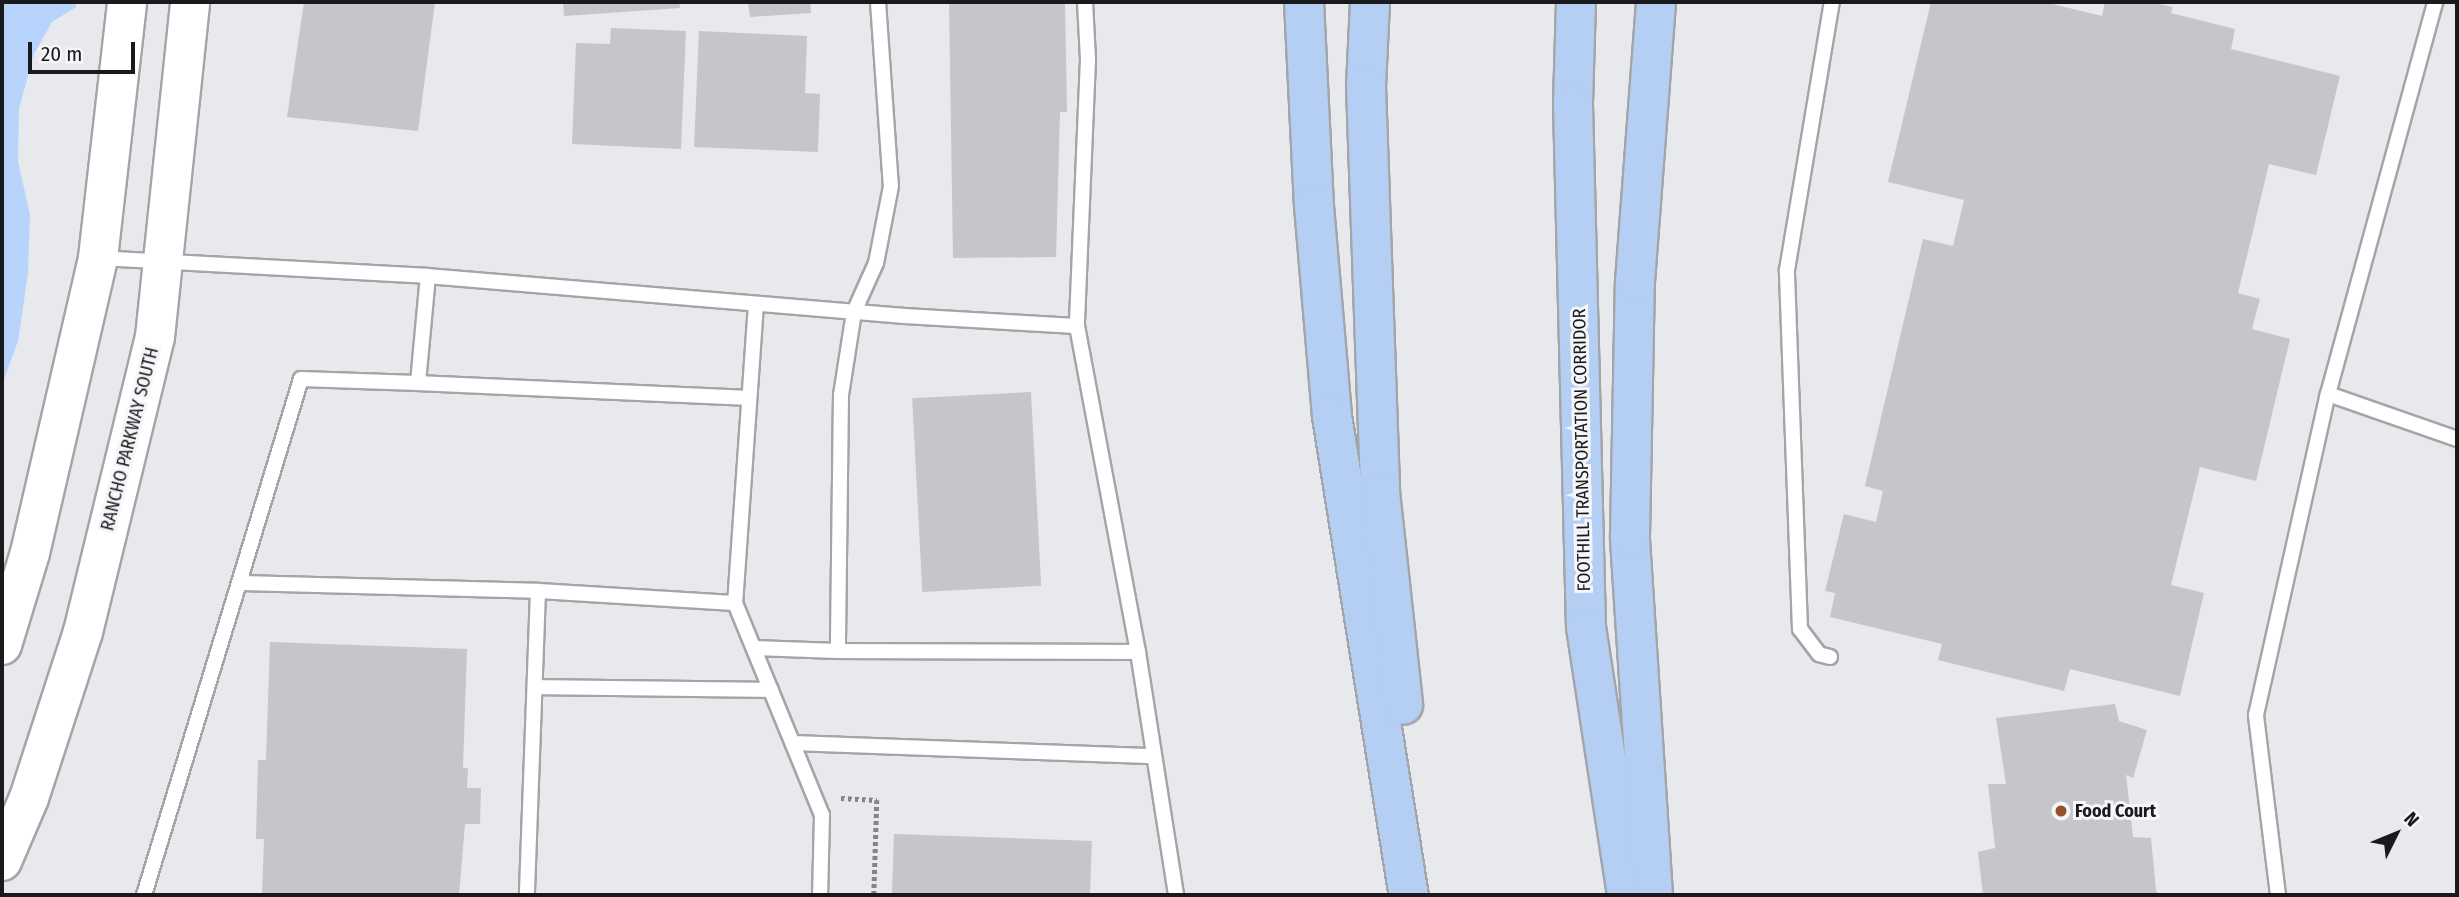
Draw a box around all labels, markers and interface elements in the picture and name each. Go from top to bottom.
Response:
scale bar [32,28,138,72]
text: 20 m [41,41,82,67]
street label: FOOTHILL TRANSPORTATION CORRIDOR [1569,308,1595,592]
street label: RANCHO PARKWAY SOUTH [97,345,163,533]
north arrow [2361,799,2431,869]
place label: Food Court [2075,800,2156,822]
marker: Food Court [2053,803,2069,819]
text: N [2399,807,2424,831]

